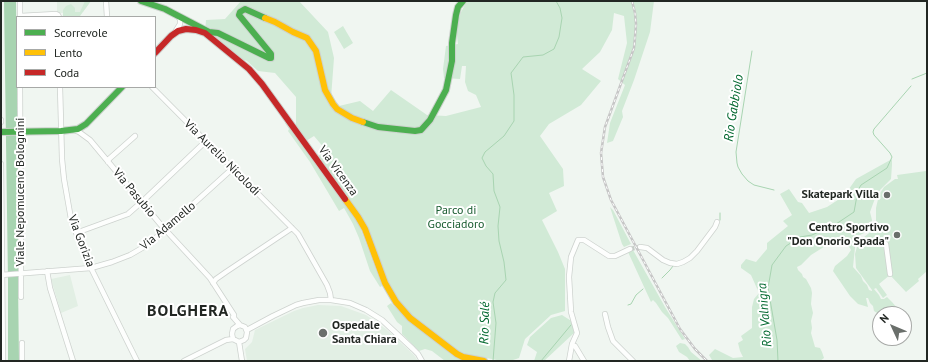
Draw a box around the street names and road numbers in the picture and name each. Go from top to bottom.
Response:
street label: Via Aurelio Nicolodi [181,117,263,199]
street label: Viale Nepomuceno Bolognini [14,118,28,266]
street label: Via Vicenza [315,143,361,199]
street label: Via Pasubio [109,166,159,220]
street label: Via Adamello [137,199,199,253]
street label: Via Gorizia [64,213,98,269]

